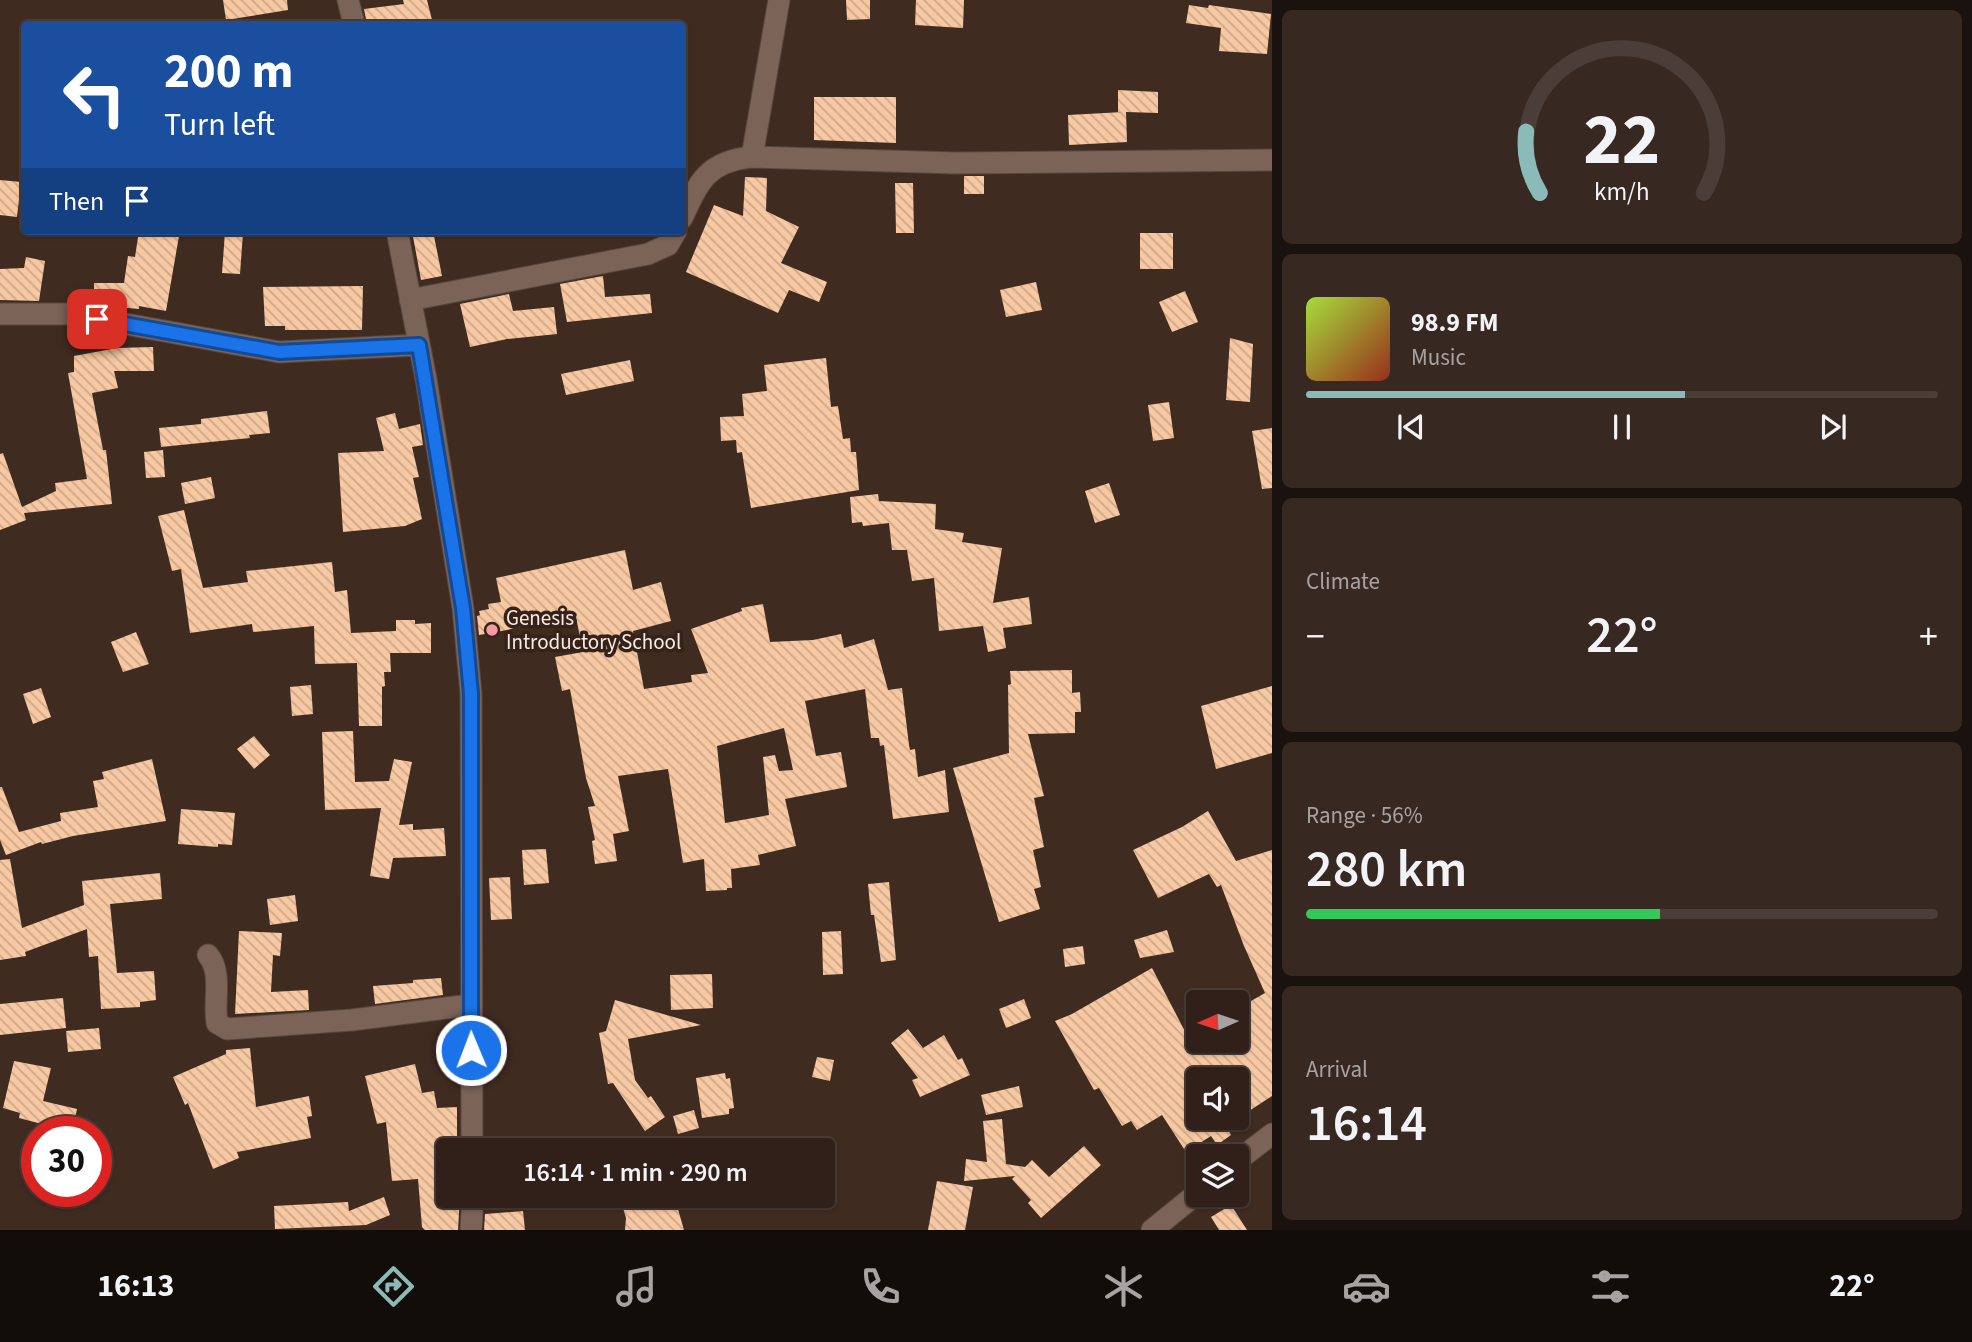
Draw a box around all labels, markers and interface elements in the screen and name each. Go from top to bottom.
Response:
text: 200 m [164,37,293,107]
icon: left [49,49,140,140]
text: 22 [1584,88,1660,192]
text: Turn left [164,102,275,148]
text: km/h [1594,174,1650,210]
icon: arrive [118,182,156,220]
text: Then [49,183,104,220]
pin [67,289,127,349]
icon: arrive [78,300,116,338]
text: 98.9 FM [1411,304,1499,341]
text: Music [1411,341,1466,374]
icon: previous [1392,408,1430,446]
icon: pause [1603,408,1641,446]
icon: next [1814,408,1852,446]
text: Climate [1306,565,1380,598]
text: 22° [1586,599,1658,673]
place label: Genesis Introductory School [506,603,681,657]
text: − [1306,610,1325,664]
text: + [1919,610,1938,664]
marker: Genesis Introductory School [484,622,500,638]
text: Range · 56% [1306,799,1423,832]
text: 280 km [1306,833,1467,907]
north arrow [1186,990,1250,1054]
map controls [1186,990,1249,1207]
position arrow [434,1013,508,1087]
text: Arrival [1306,1053,1368,1086]
button: sound [1186,1067,1249,1130]
text: 16:14 [1306,1087,1427,1161]
speed limit sign: 30 [21,1116,112,1207]
button: layers [1186,1144,1249,1207]
text: 16:14 · 1 min · 290 m [523,1154,748,1191]
icon: directions [369,1262,418,1311]
icon: music [612,1262,661,1311]
icon: phone [856,1262,905,1311]
icon: climate [1099,1262,1148,1311]
icon: car [1342,1262,1391,1311]
icon: filters [1586,1262,1635,1311]
text: 16:13 [97,1263,174,1309]
text: 22° [1829,1263,1875,1309]

